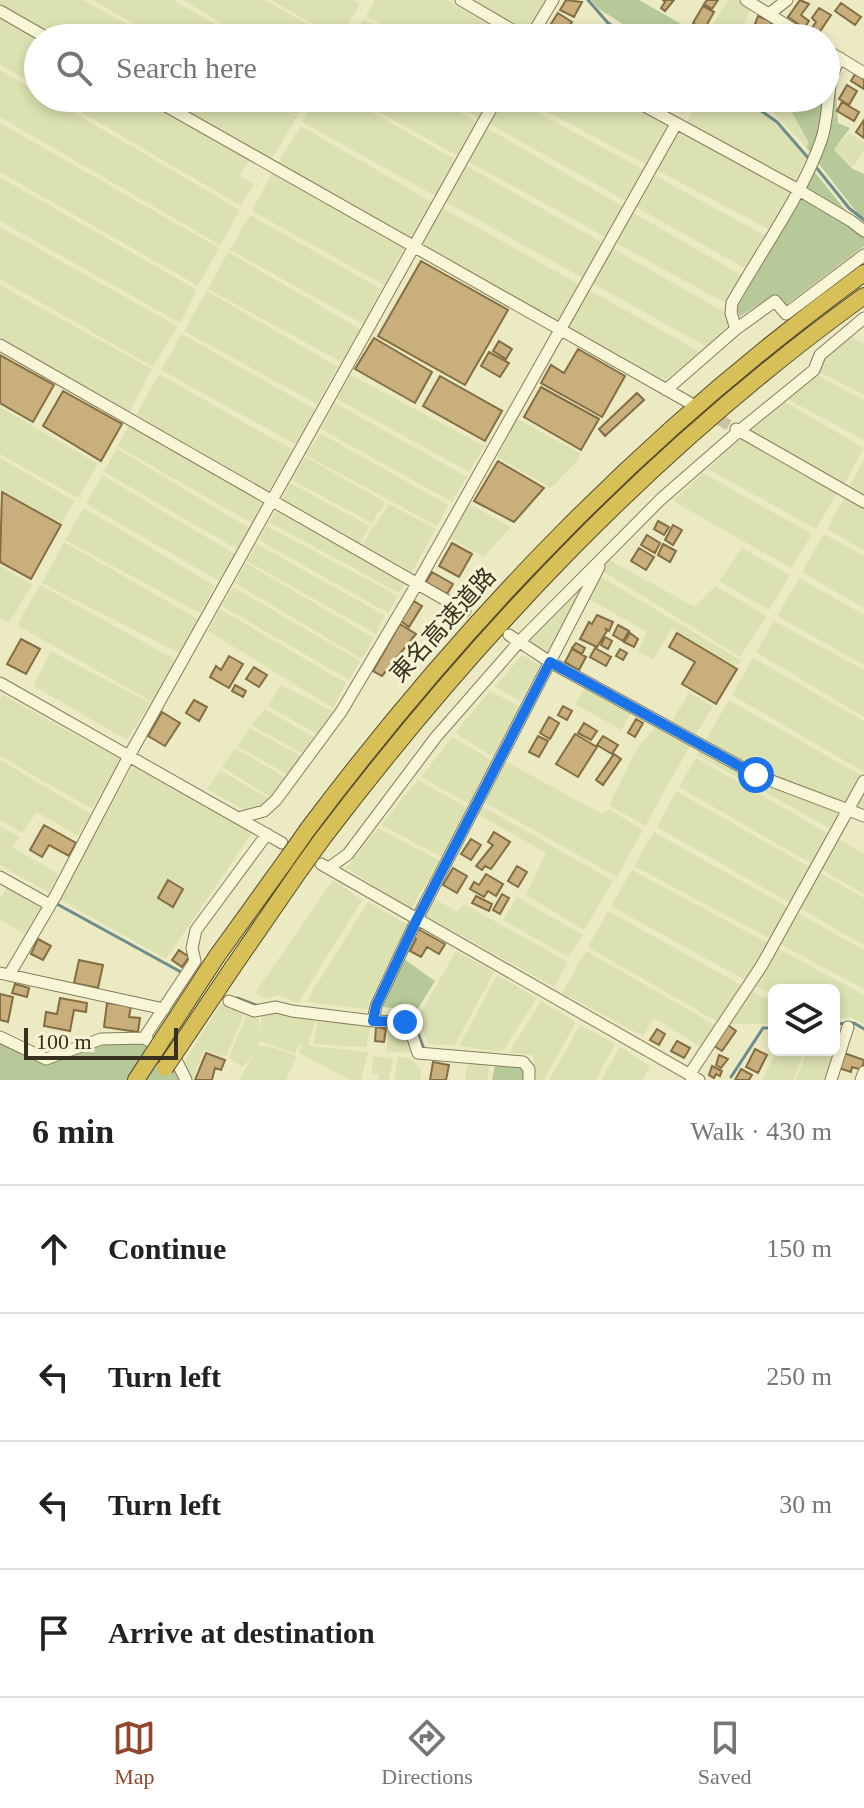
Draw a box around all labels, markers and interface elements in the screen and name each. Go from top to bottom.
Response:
search box [24,24,840,112]
icon: search [52,46,96,90]
text: Search here [116,51,257,84]
street label: 東名高速道路 [385,563,501,687]
route start [738,757,774,793]
map controls [768,984,840,1056]
button: layers [768,984,840,1056]
route end [387,1004,423,1040]
scale bar [24,1024,178,1060]
text: 100 m [36,1029,92,1054]
text: 6 min [32,1113,114,1150]
text: Walk · 430 m [690,1117,832,1146]
icon: ahead [32,1227,76,1271]
text: Continue [108,1232,226,1265]
text: 150 m [766,1234,832,1263]
icon: left [32,1355,76,1399]
text: Turn left [108,1360,221,1393]
text: 250 m [766,1362,832,1391]
icon: left [32,1483,76,1527]
text: Turn left [108,1488,221,1521]
text: 30 m [779,1490,832,1519]
icon: arrive [32,1611,76,1655]
text: Arrive at destination [108,1616,375,1649]
tab: Map [112,1716,156,1790]
tab: Directions [381,1716,473,1790]
tab: Saved [698,1716,752,1790]

